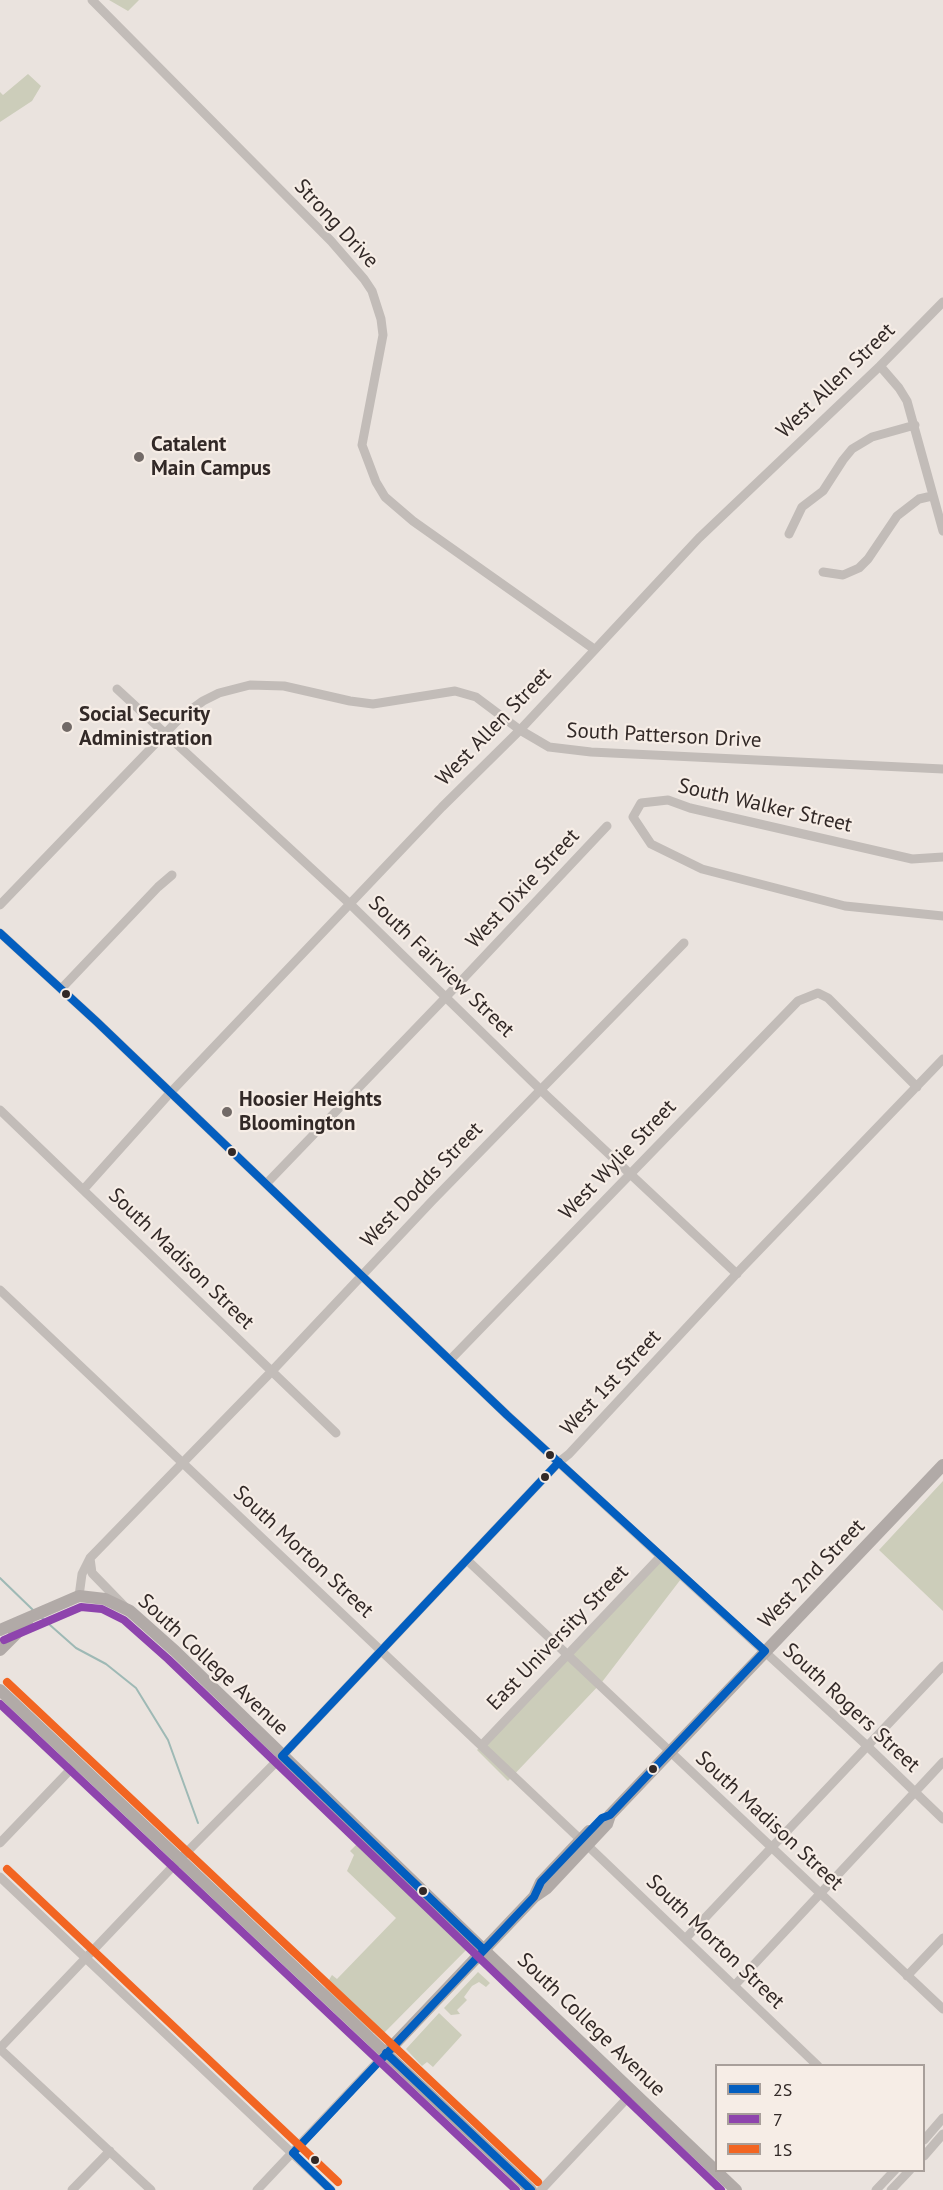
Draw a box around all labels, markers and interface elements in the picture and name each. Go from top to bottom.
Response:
street label: Strong Drive [289,174,383,274]
street label: West Allen Street [772,318,900,444]
place label: Catalent Main Campus [151,432,271,482]
marker: Catalent Main Campus [132,450,146,464]
street label: West Allen Street [431,663,557,791]
place label: Social Security Administration [79,702,212,752]
street label: South Patterson Drive [566,718,762,754]
marker: Social Security Administration [60,720,74,734]
street label: South Walker Street [676,774,854,838]
street label: West Dixie Street [461,824,585,954]
street label: South Fairview Street [363,891,519,1043]
unlabelled marker [60,988,72,1000]
place label: Hoosier Heights Bloomington [239,1087,382,1137]
street label: West Wylie Street [554,1095,682,1225]
marker: Hoosier Heights Bloomington [220,1105,234,1119]
street label: West Dodds Street [356,1117,488,1253]
unlabelled marker [226,1146,238,1158]
street label: South Madison Street [103,1183,259,1335]
street label: West 1st Street [556,1325,666,1441]
unlabelled marker [544,1449,556,1461]
unlabelled marker [539,1471,551,1483]
street label: South Morton Street [228,1481,378,1623]
street label: West 2nd Street [754,1514,870,1634]
street label: East University Street [482,1560,634,1716]
street label: South College Avenue [133,1589,293,1741]
street label: South Rogers Street [777,1638,925,1778]
street label: South Madison Street [690,1746,848,1896]
unlabelled marker [647,1763,659,1775]
street label: South Morton Street [641,1870,789,2014]
unlabelled marker [417,1885,429,1897]
street label: South College Avenue [512,1948,670,2102]
legend [715,2064,925,2172]
text: 2S [773,2078,792,2101]
text: 7 [773,2108,783,2131]
text: 1S [773,2138,792,2161]
unlabelled marker [309,2154,321,2166]

